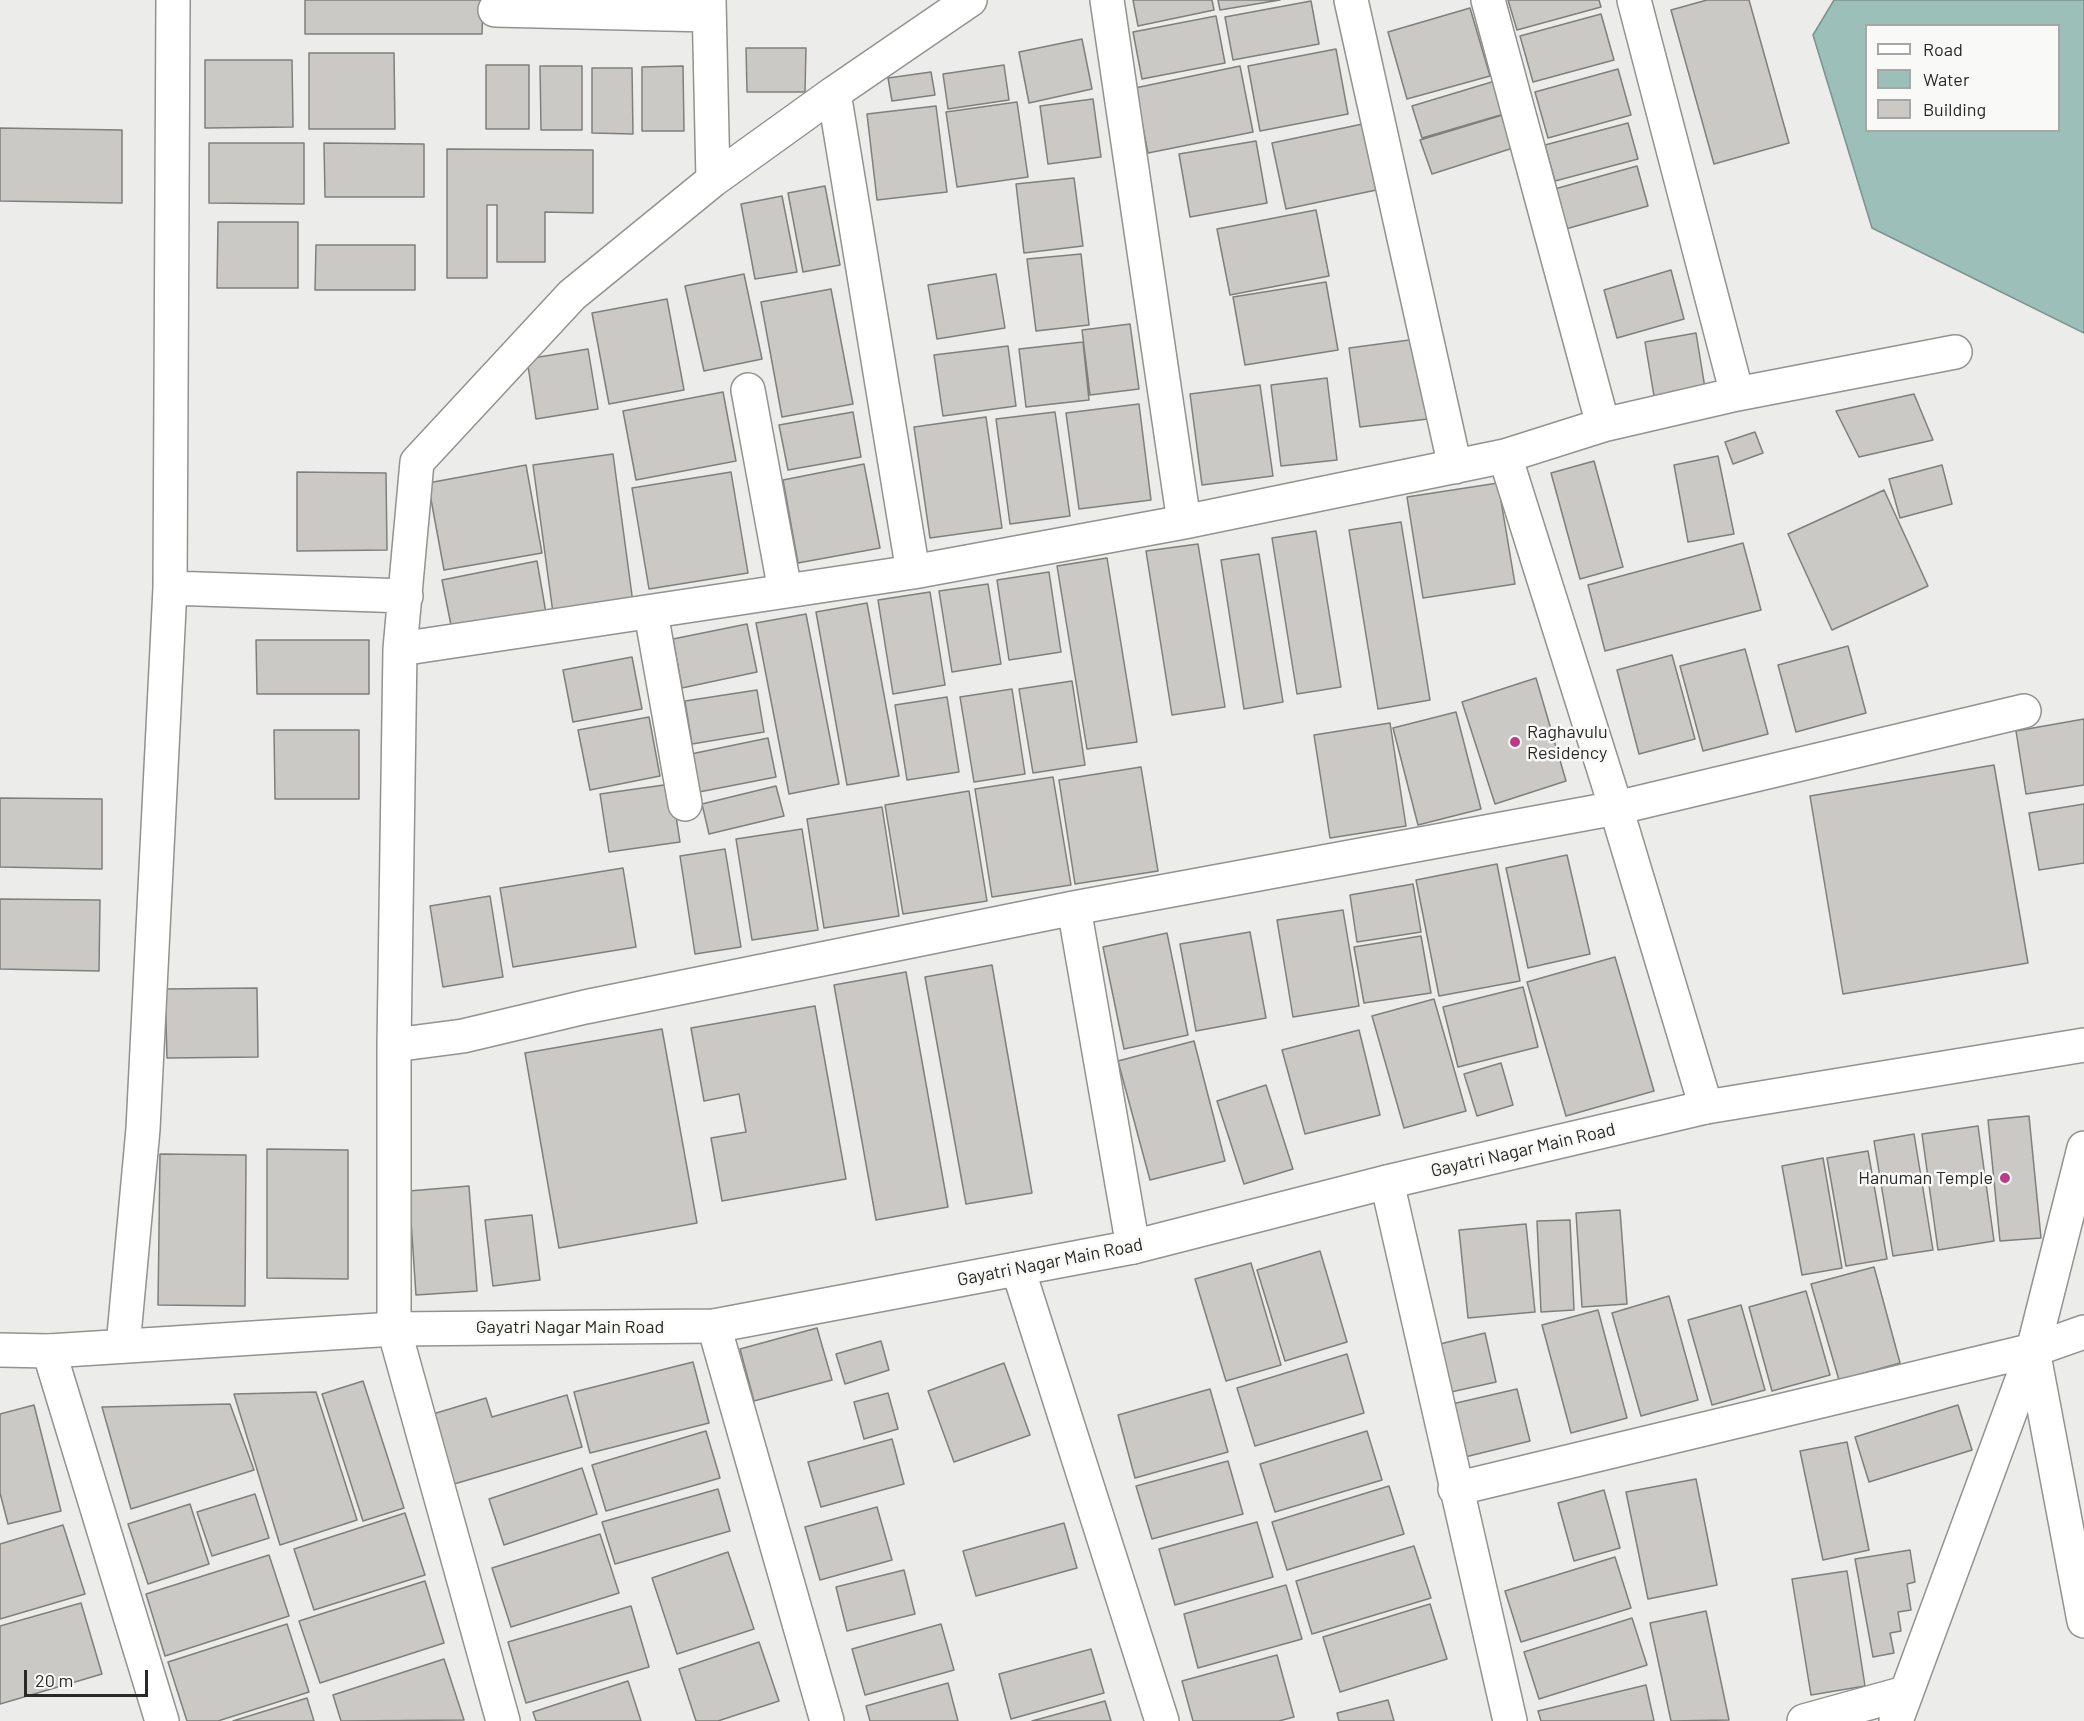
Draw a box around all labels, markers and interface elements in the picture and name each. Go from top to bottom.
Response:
legend [1865,24,2060,132]
text: Road [1923,38,1963,60]
text: Water [1923,68,1970,90]
text: Building [1923,98,1986,120]
place label: Raghavulu Residency [1527,721,1608,764]
marker: Raghavulu Residency [1508,735,1522,749]
street label: Gayatri Nagar Main Road [1429,1118,1617,1182]
place label: Hanuman Temple [1858,1167,1993,1189]
marker: Hanuman Temple [1998,1171,2012,1185]
street label: Gayatri Nagar Main Road [955,1233,1145,1291]
street label: Gayatri Nagar Main Road [476,1316,664,1338]
scale bar [27,1658,152,1696]
text: 20 m [35,1669,73,1691]

